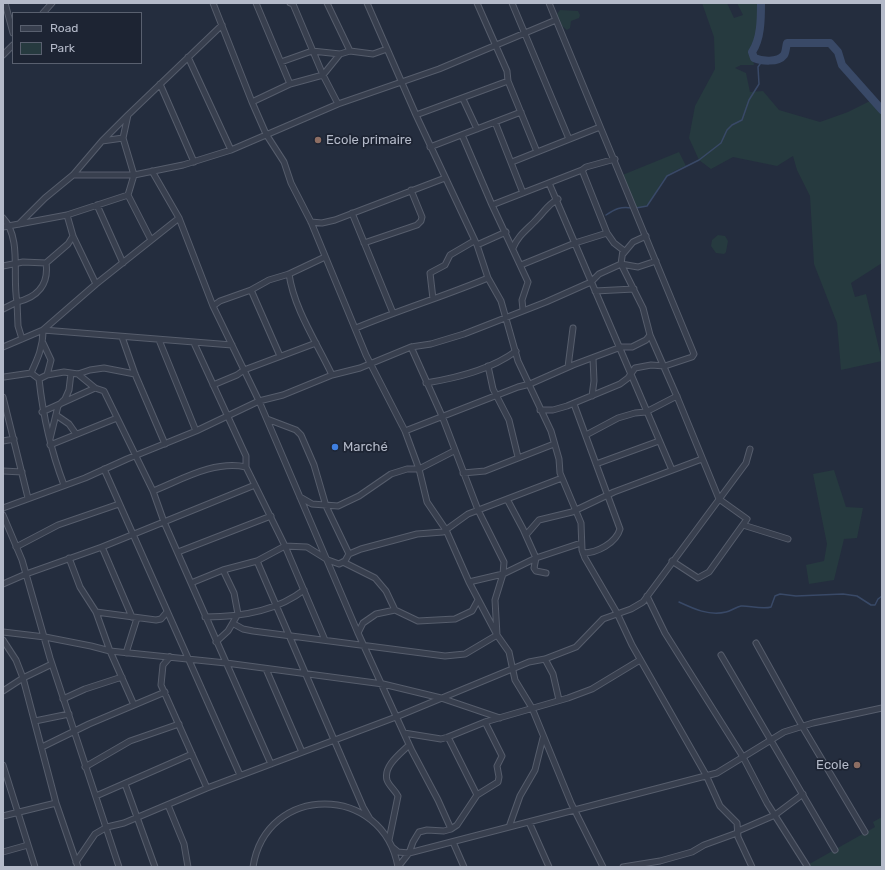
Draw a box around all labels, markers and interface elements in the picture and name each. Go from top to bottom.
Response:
legend [12,12,142,64]
text: Road [50,21,78,35]
text: Park [50,41,75,55]
place label: Ecole primaire [326,132,412,148]
marker: Ecole primaire [313,135,323,145]
place label: Marché [343,439,388,455]
marker: Marché [330,442,340,452]
place label: Ecole [816,757,849,773]
marker: Ecole [852,760,862,770]

